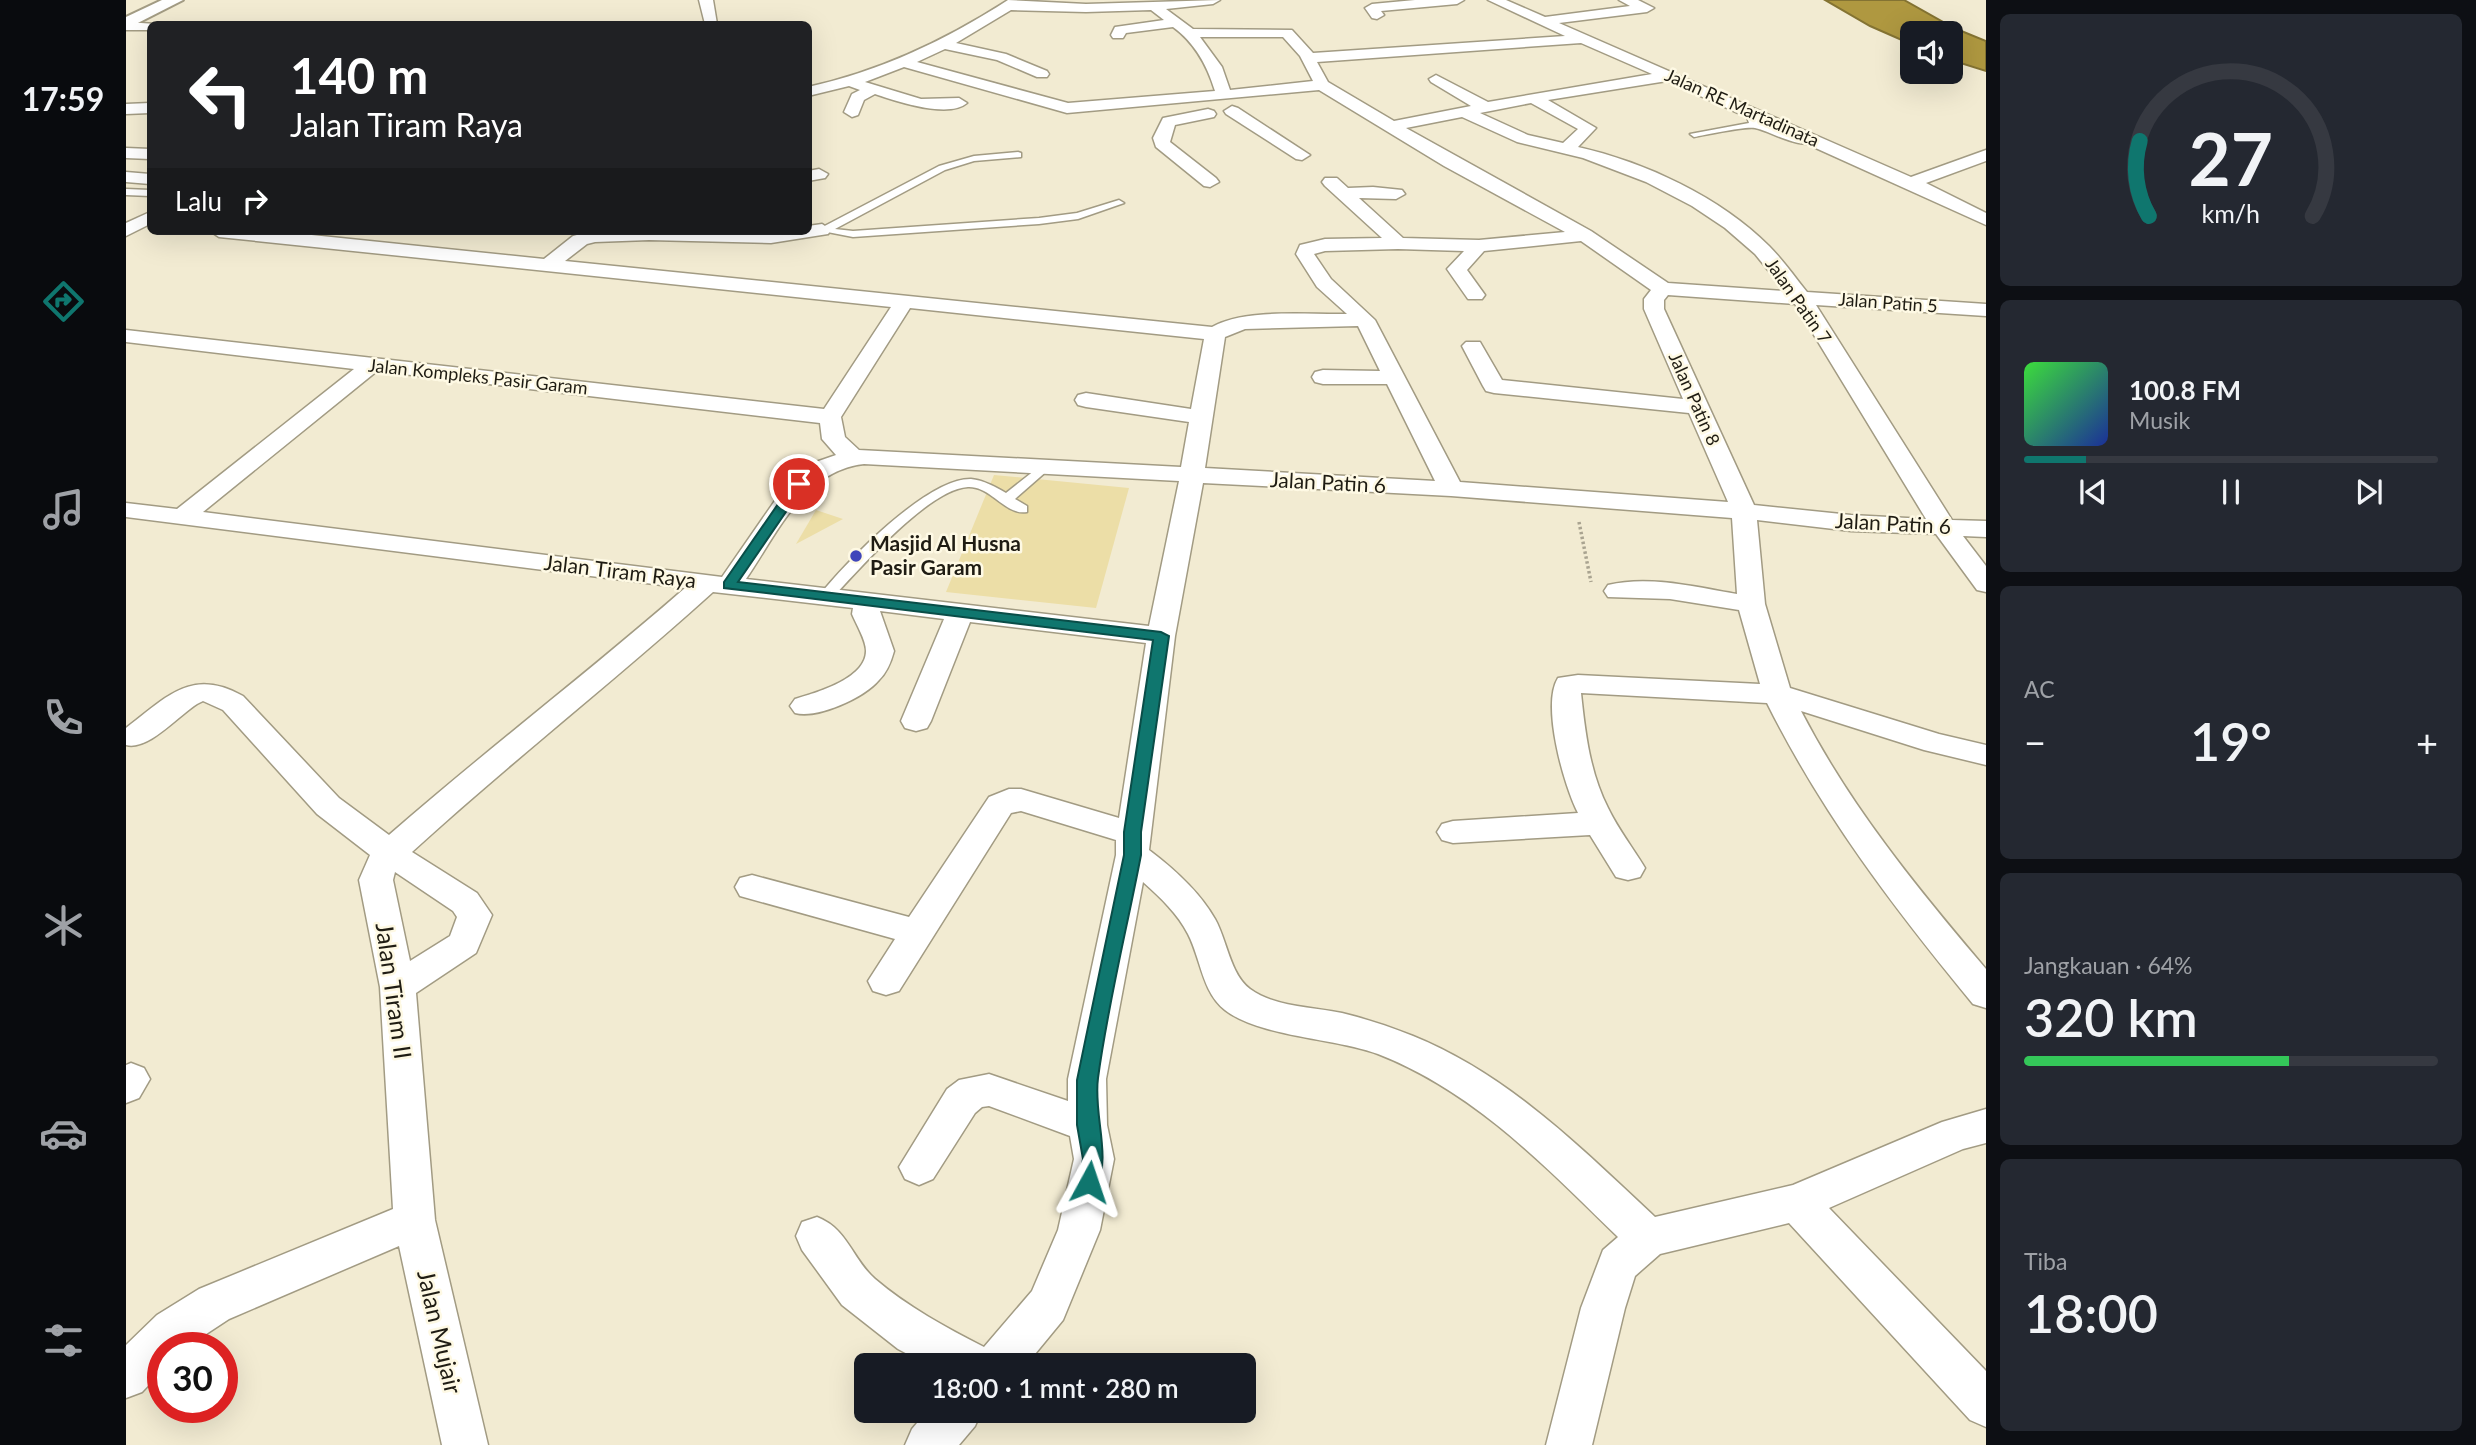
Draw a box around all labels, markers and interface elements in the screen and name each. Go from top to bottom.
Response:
map controls [1900,21,1963,84]
button: sound [1900,21,1963,84]
text: 140 m [290,46,428,104]
icon: left [175,49,266,140]
street label: Jalan RE Martadinata [1662,63,1823,151]
text: 17:59 [22,79,104,118]
text: Jalan Tiram Raya [290,105,523,144]
text: 27 [2189,114,2273,202]
icon: right [236,182,274,220]
text: Lalu [175,185,222,217]
text: km/h [2202,198,2260,228]
street label: Jalan Patin 7 [1761,253,1836,348]
icon: directions [39,277,88,326]
street label: Jalan Patin 5 [1838,288,1939,316]
street label: Jalan Patin 8 [1665,349,1725,449]
street label: Jalan Kompleks Pasir Garam [367,354,589,398]
text: 100.8 FM [2129,374,2241,406]
text: Musik [2129,406,2190,434]
pin [769,454,829,514]
icon: arrive [780,465,818,503]
street label: Jalan Patin 6 [1269,466,1387,497]
icon: previous [2074,473,2112,511]
icon: pause [2212,473,2250,511]
icon: next [2350,473,2388,511]
icon: music [39,485,88,534]
street label: Jalan Patin 6 [1834,507,1952,538]
place label: Masjid Al Husna Pasir Garam [870,530,1021,579]
marker: Masjid Al Husna Pasir Garam [848,548,864,564]
street label: Jalan Tiram Raya [543,549,698,592]
text: AC [2024,675,2055,703]
icon: phone [39,693,88,742]
text: 19° [2190,710,2272,772]
text: − [2024,719,2046,765]
text: + [2416,719,2438,765]
icon: climate [39,901,88,950]
street label: Jalan Tiram II [371,921,418,1061]
text: Jangkauan · 64% [2024,951,2193,979]
text: 320 km [2024,986,2198,1048]
icon: car [39,1109,88,1158]
position arrow [1052,1145,1126,1219]
text: Tiba [2024,1247,2067,1275]
street label: Jalan Mujair [412,1267,469,1397]
text: 18:00 [2024,1282,2158,1344]
icon: filters [39,1316,88,1365]
speed limit sign: 30 [147,1332,238,1423]
text: 18:00 · 1 mnt · 280 m [931,1372,1179,1404]

